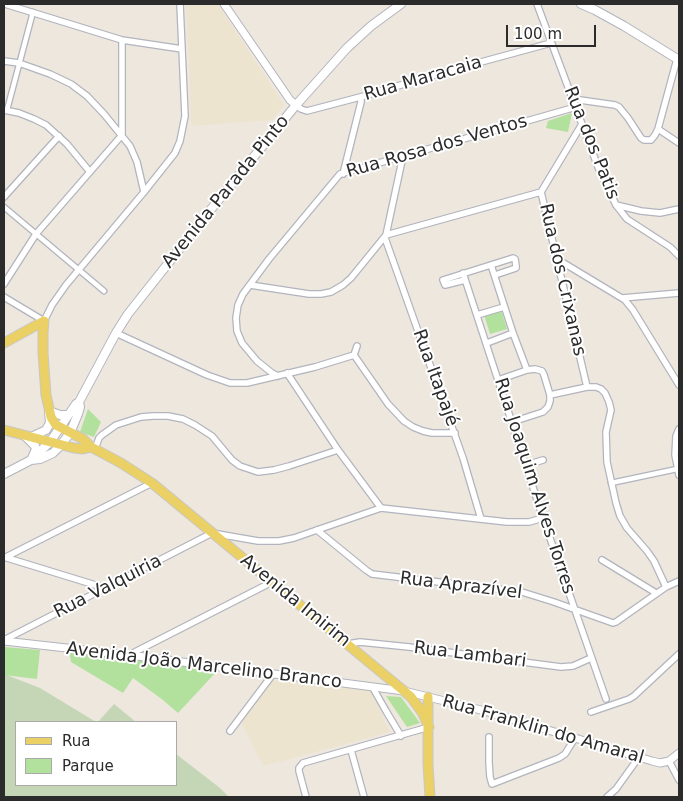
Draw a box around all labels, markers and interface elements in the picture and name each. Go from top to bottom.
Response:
scale bar [508,15,598,47]
text: 100 m [514,25,562,43]
street label: Rua Maracaia [361,52,485,106]
street label: Rua dos Patis [559,83,623,203]
street label: Avenida Parada Pinto [158,111,294,273]
street label: Rua Rosa dos Ventos [344,111,530,183]
street label: Rua dos Crixanas [534,202,590,358]
street label: Rua Itapajé [407,326,463,430]
street label: Rua Joaquim Alves Torres [489,375,579,597]
street label: Avenida Imirim [236,550,354,652]
street label: Rua Valquiria [50,551,166,623]
street label: Rua Aprazível [399,568,523,604]
street label: Rua Lambari [412,637,528,673]
street label: Avenida João Marcelino Branco [65,638,343,694]
street label: Rua Franklin do Amaral [440,691,646,769]
legend [15,721,178,786]
text: Rua [62,732,90,750]
text: Parque [62,757,114,775]

